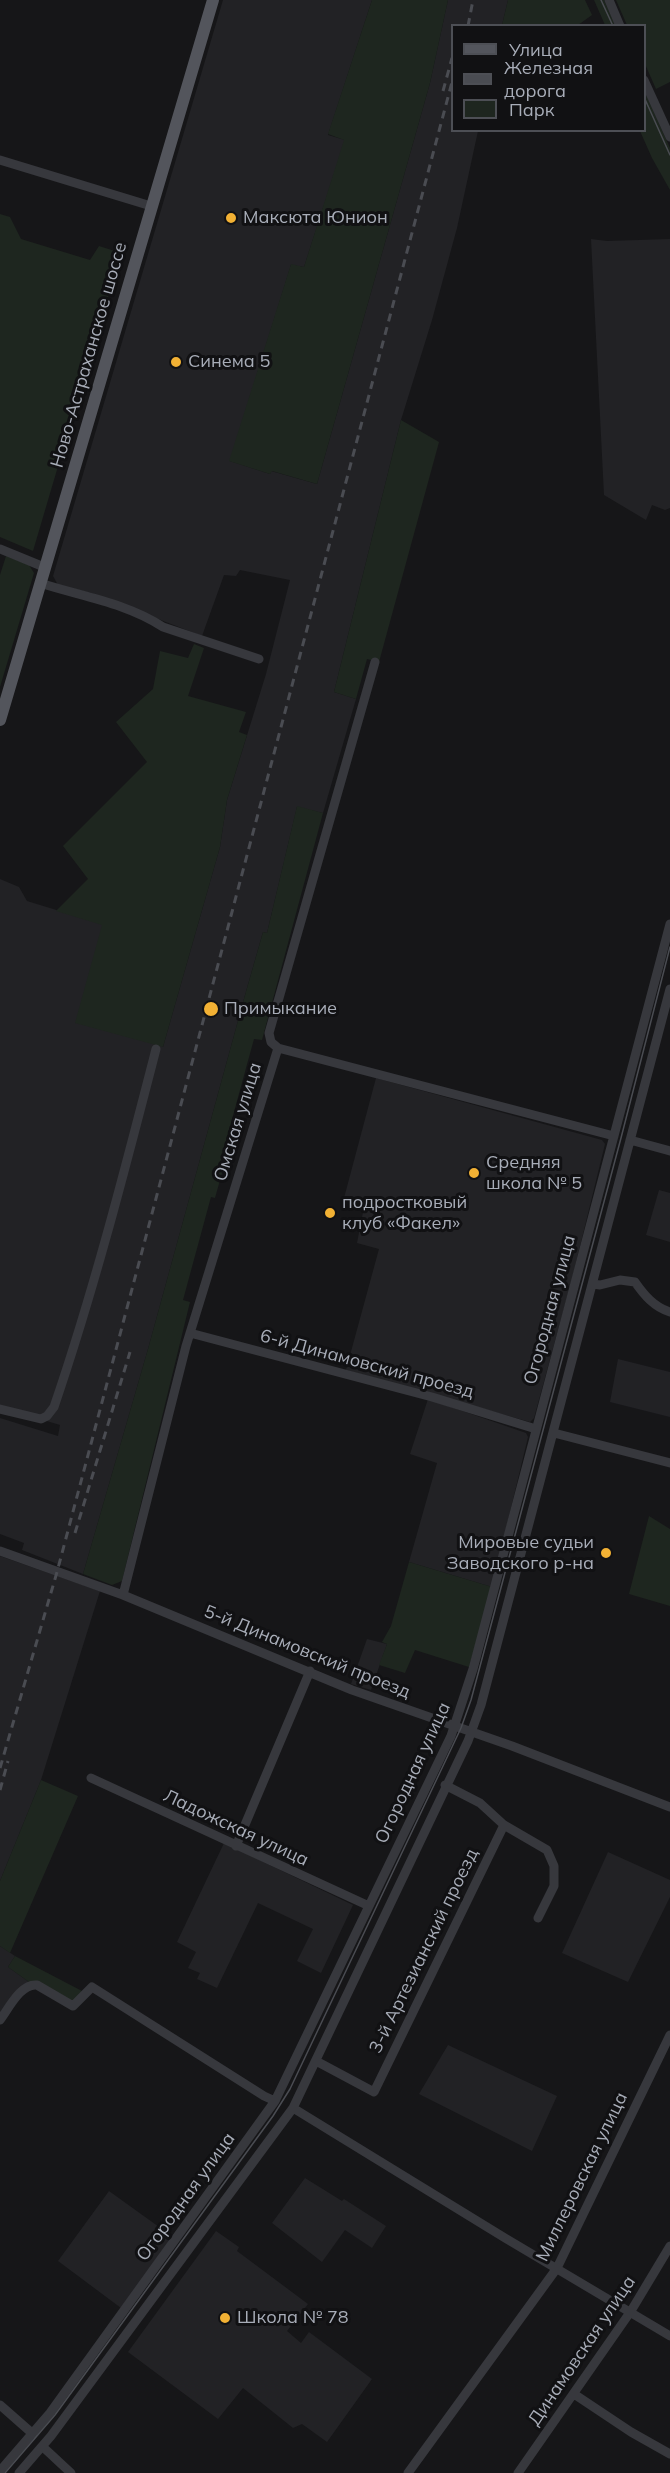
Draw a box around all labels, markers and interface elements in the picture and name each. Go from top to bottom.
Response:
legend [451,24,646,132]
text: Улица [509,38,563,61]
text: Железная дорога [504,56,593,102]
text: Парк [509,98,554,121]
place label: Максюта Юнион [243,207,388,229]
marker: Максюта Юнион [224,211,238,225]
street label: Ново-Астраханское шоссе [46,240,132,470]
place label: Синема 5 [188,351,270,373]
marker: Синема 5 [169,355,183,369]
place label: Примыкание [224,998,337,1020]
marker: Примыкание [202,1000,220,1018]
street label: Омская улица [210,1060,266,1184]
place label: Средняя школа № 5 [486,1152,582,1194]
marker: Средняя школа № 5 [467,1166,481,1180]
place label: подростковый клуб «Факел» [342,1192,467,1234]
marker: подростковый клуб «Факел» [323,1206,337,1220]
street label: Огородная улица [520,1233,580,1387]
street label: 6-й Динамовский проезд [258,1325,476,1403]
place label: Мировые судьи Заводского р-на [447,1532,594,1574]
marker: Мировые судьи Заводского р-на [599,1546,613,1560]
street label: 5-й Динамовский проезд [201,1601,413,1703]
street label: Огородная улица [371,1699,455,1847]
street label: Ладожская улица [160,1785,312,1871]
street label: 3-й Артезианский проезд [365,1845,483,2057]
street label: Миллеровская улица [532,2089,632,2265]
street label: Огородная улица [132,2129,240,2265]
street label: Динамовская улица [524,2272,640,2430]
place label: Школа № 78 [237,2307,349,2329]
marker: Школа № 78 [218,2311,232,2325]

